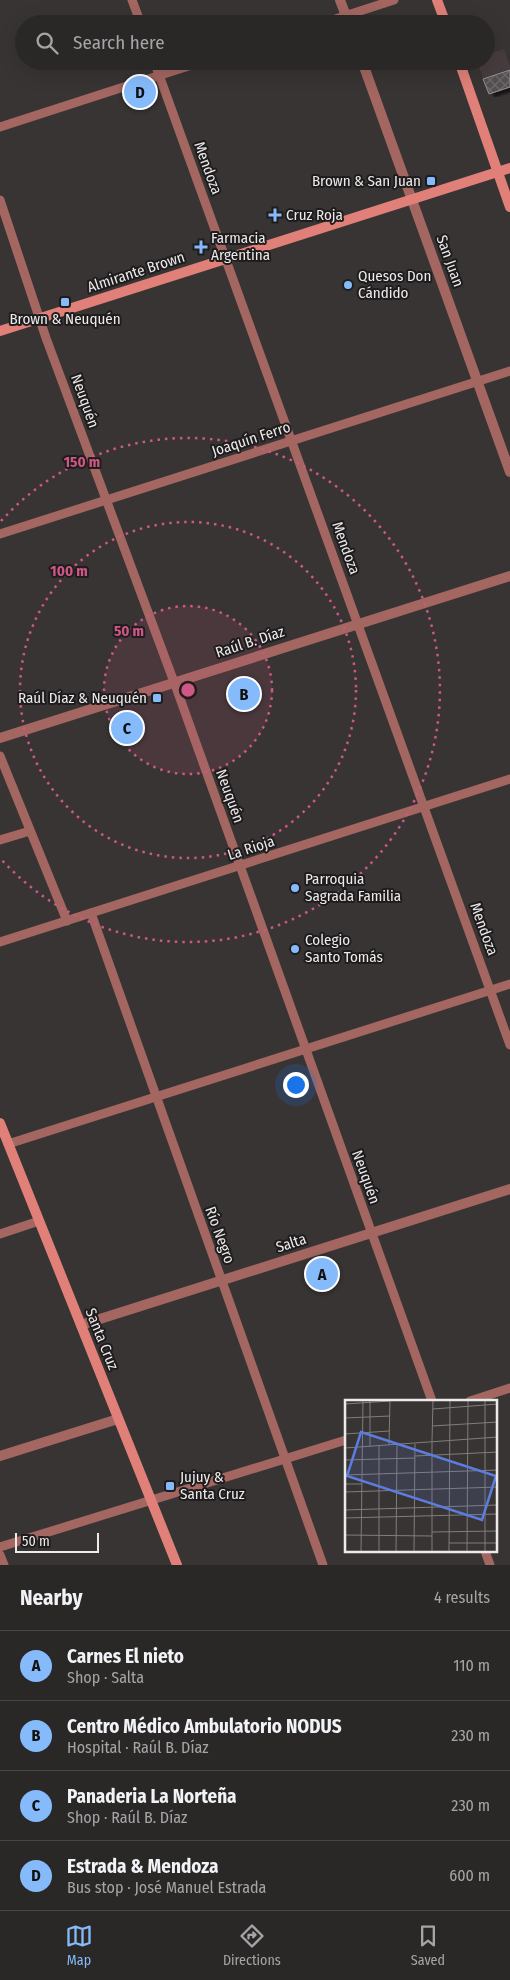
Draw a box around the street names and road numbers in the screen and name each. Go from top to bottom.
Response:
street label: Mendoza [190,139,226,197]
street label: San Juan [432,233,468,289]
street label: Almirante Brown [85,248,187,296]
street label: Neuquén [67,372,103,430]
street label: Joaquín Ferro [209,418,293,460]
street label: Mendoza [328,519,364,577]
street label: Raúl B. Díaz [213,622,287,662]
street label: Neuquén [212,767,248,825]
street label: La Rioja [225,832,277,864]
street label: Mendoza [466,900,502,958]
street label: Neuquén [348,1148,384,1206]
street label: Río Negro [201,1204,239,1266]
street label: Salta [274,1230,308,1256]
street label: Santa Cruz [82,1306,123,1372]

